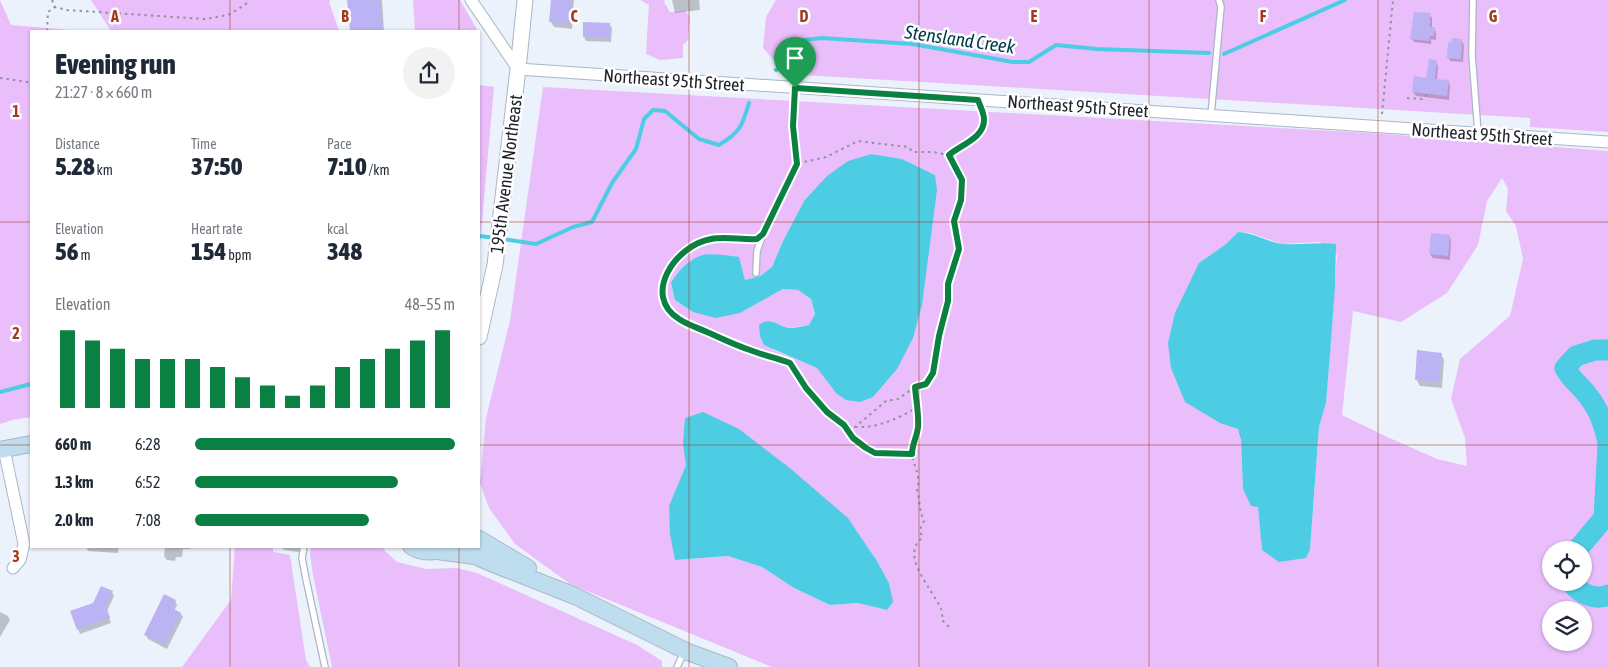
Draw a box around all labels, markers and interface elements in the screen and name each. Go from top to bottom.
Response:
text: A [110,7,119,25]
text: B [341,7,349,25]
text: C [570,7,578,25]
text: D [800,7,809,25]
text: E [1031,7,1038,25]
text: F [1260,7,1267,25]
text: G [1489,7,1498,25]
water label: Stensland Creek [902,20,1017,58]
pin [774,37,816,88]
icon: arrive [781,44,809,72]
button: share [403,47,455,99]
text: Evening run [55,48,176,80]
street label: Northeast 95th Street [603,65,745,95]
text: 21:27 · 8 × 660 m [55,83,152,101]
street label: Northeast 95th Street [1007,91,1149,121]
street label: 195th Avenue Northeast [486,93,526,255]
text: 1 [12,102,20,120]
street label: Northeast 95th Street [1411,119,1553,149]
text: Distance [55,136,100,152]
text: Time [191,136,217,152]
text: Pace [327,136,352,152]
text: 5.28 [55,152,95,180]
text: 37:50 [191,152,242,180]
text: 7:10 [327,152,367,180]
text: km [95,162,113,178]
text: /km [367,162,390,178]
text: Elevation [55,221,104,237]
text: Heart rate [191,221,243,237]
text: kcal [327,221,348,237]
text: 56 [55,237,79,265]
text: 154 [191,237,226,265]
text: 348 [327,237,362,265]
text: m [79,247,91,263]
text: bpm [226,247,252,263]
text: Elevation [55,295,110,313]
text: 48–55 m [405,295,455,313]
text: 2 [12,324,20,342]
text: 660 m [55,435,91,453]
text: 6:28 [135,435,160,453]
text: 1.3 km [55,473,94,491]
text: 6:52 [135,473,160,491]
text: 2.0 km [55,511,94,529]
text: 7:08 [135,511,161,529]
map controls [1542,541,1592,651]
button: locate [1542,541,1592,591]
text: 3 [12,547,20,565]
button: layers [1542,601,1592,651]

